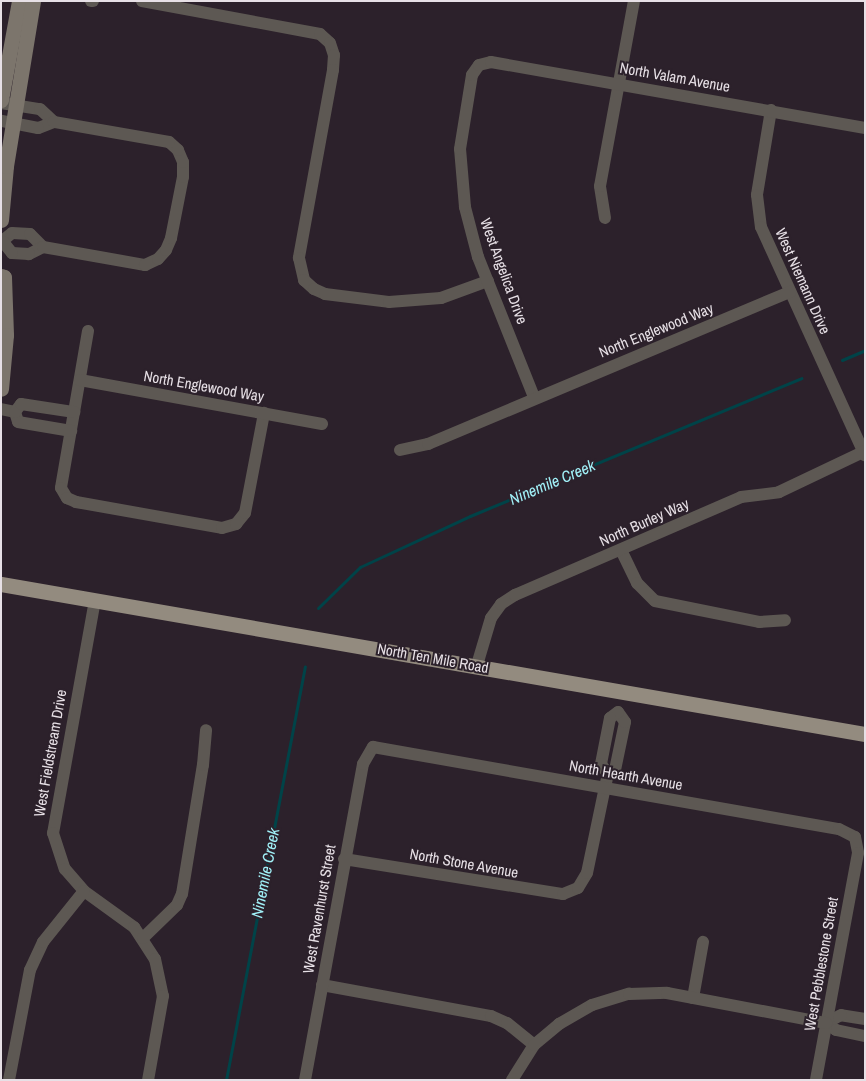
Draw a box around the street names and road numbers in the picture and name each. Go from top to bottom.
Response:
street label: North Valam Avenue [618,58,732,96]
street label: West Angelica Drive [476,215,532,327]
street label: West Niemann Drive [772,225,834,337]
street label: North Englewood Way [596,299,716,361]
street label: North Englewood Way [142,367,266,405]
street label: North Burley Way [597,494,691,550]
street label: North Ten Mile Road [376,639,490,677]
street label: West Fieldstream Drive [30,688,70,818]
street label: North Hearth Avenue [568,756,684,794]
street label: West Ravenhurst Street [299,843,339,975]
street label: North Stone Avenue [408,845,520,881]
street label: West Pebblestone Street [800,896,842,1032]

